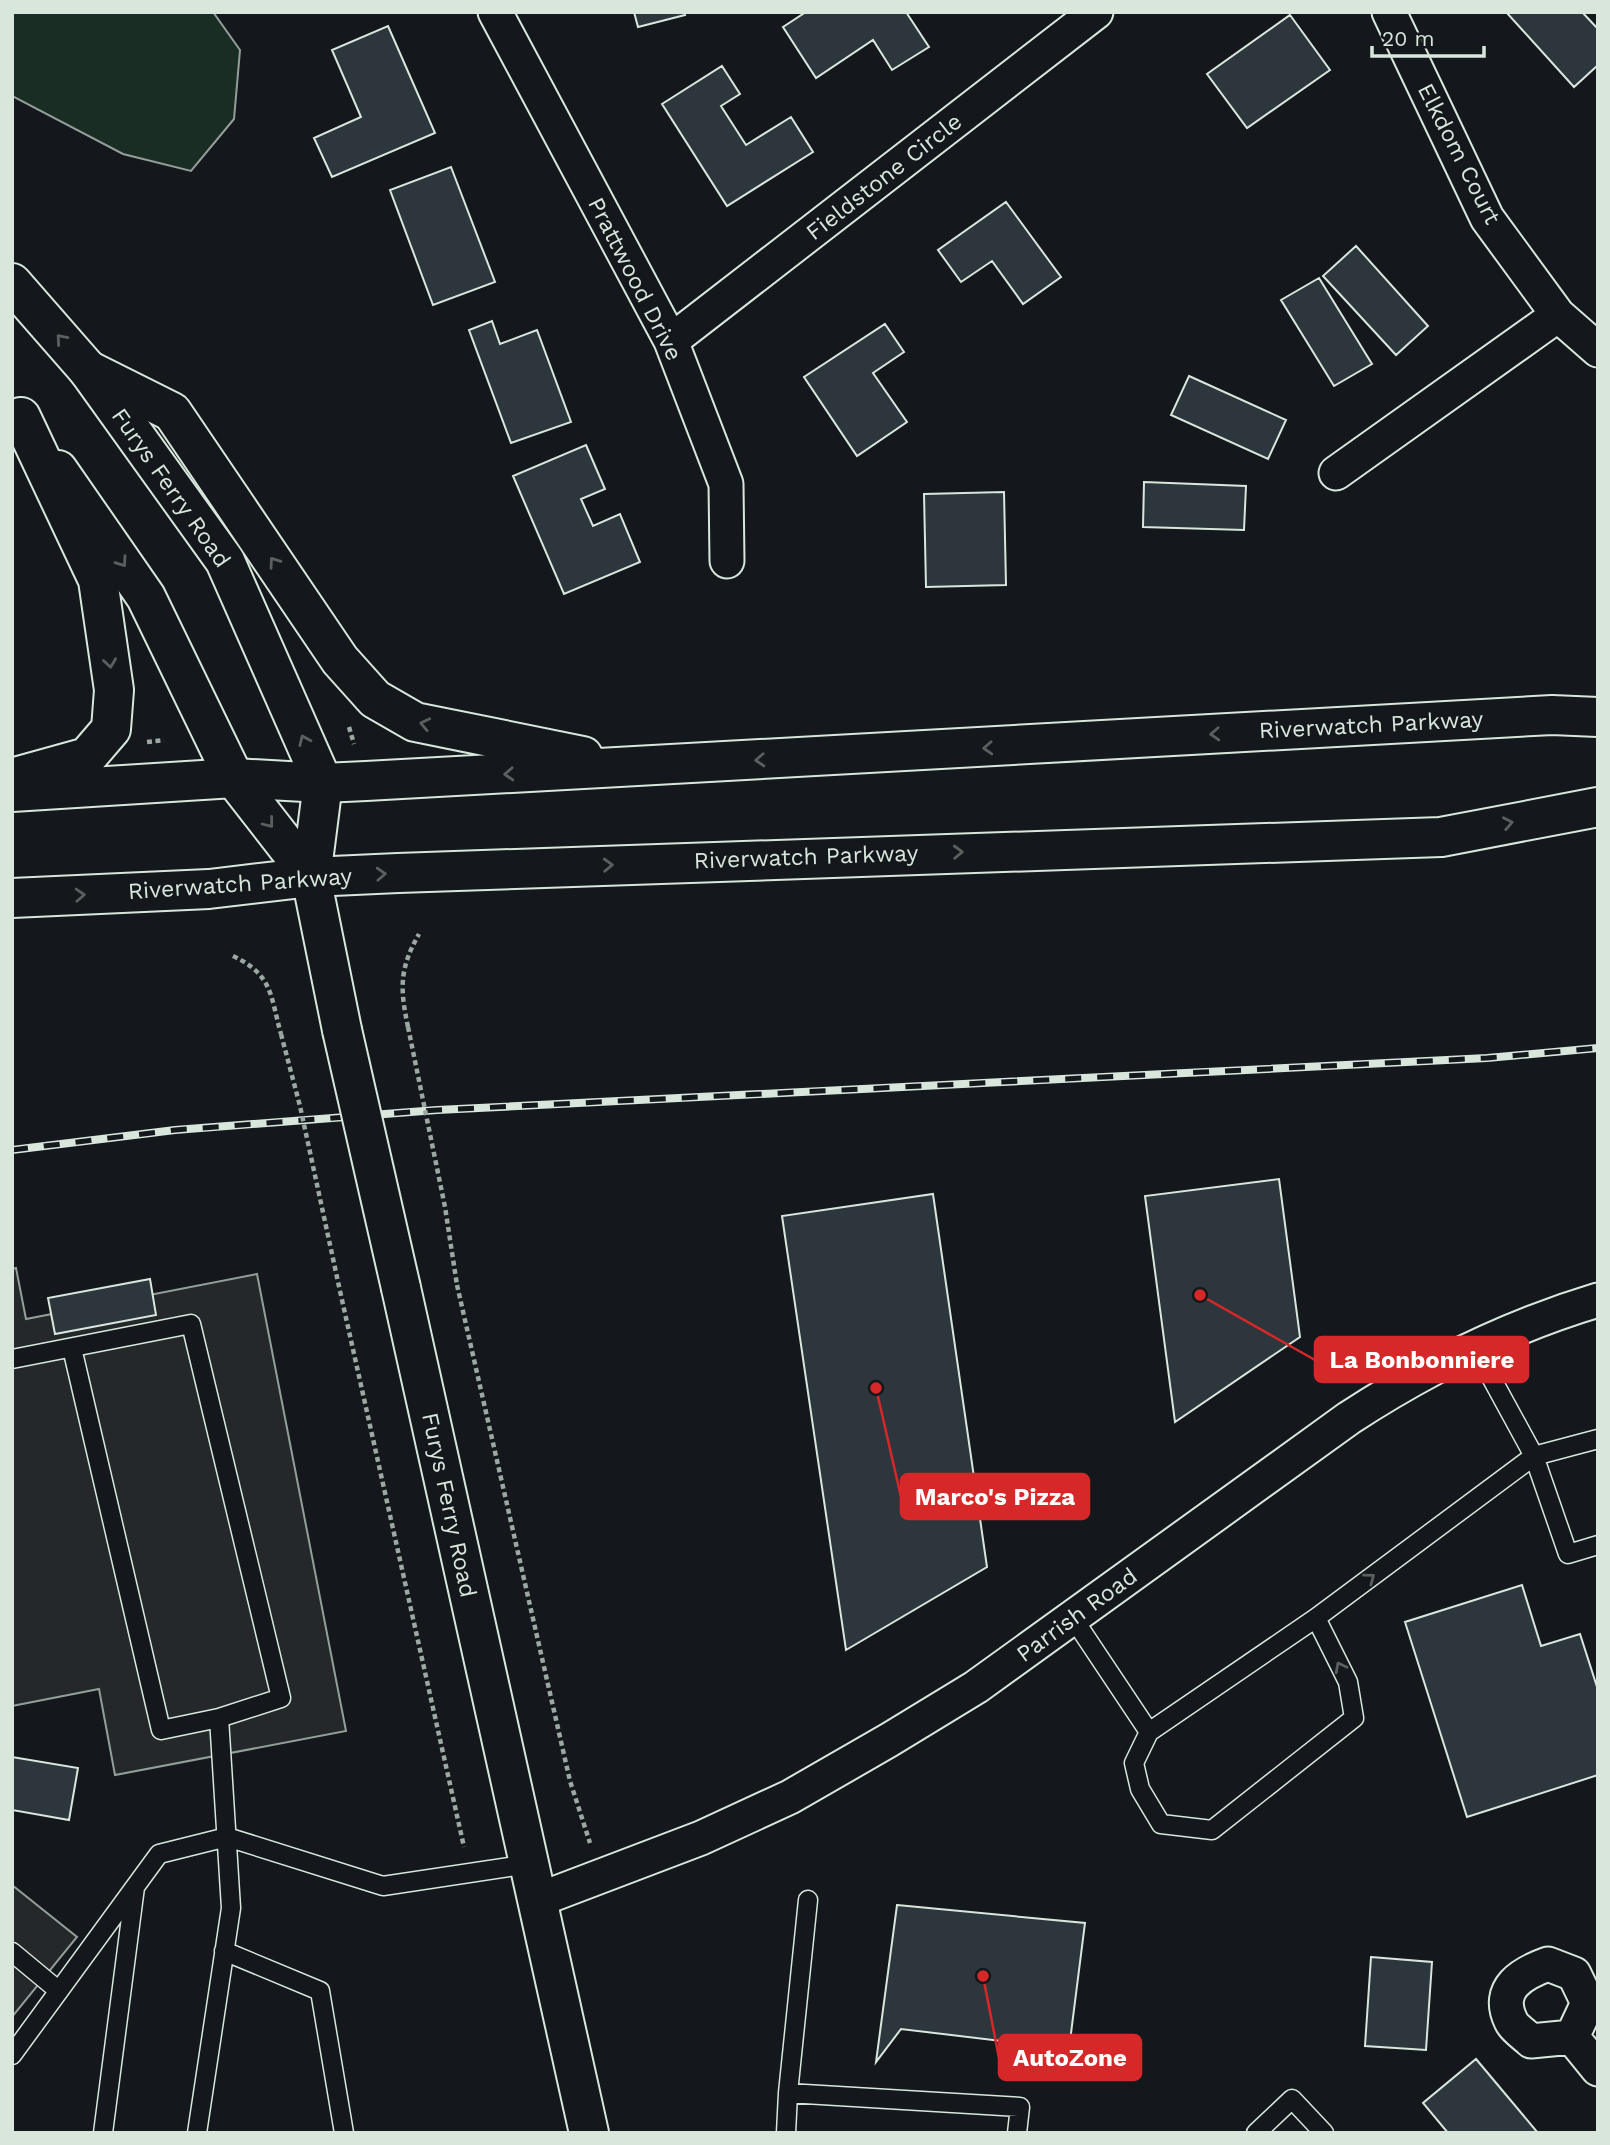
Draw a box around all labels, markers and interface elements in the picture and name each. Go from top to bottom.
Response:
scale bar [1372,14,1484,58]
text: 20 m [1382,26,1434,51]
street label: Elkdom Court [1412,79,1506,229]
street label: Fieldstone Circle [801,108,967,246]
street label: Prattwood Drive [582,193,688,365]
one-way arrow [57,334,69,347]
street label: Furys Ferry Road [106,403,236,573]
one-way arrow [114,554,126,567]
one-way arrow [269,557,282,570]
one-way arrow [103,657,118,669]
street label: Riverwatch Parkway [1258,706,1484,744]
one-way arrow [419,718,431,733]
one-way arrow [1209,727,1220,742]
one-way arrow [298,735,312,748]
one-way arrow [982,740,993,755]
one-way arrow [755,753,766,768]
one-way arrow [503,766,514,781]
one-way arrow [261,815,274,828]
one-way arrow [1502,816,1514,831]
street label: Riverwatch Parkway [693,840,919,874]
one-way arrow [952,844,963,859]
one-way arrow [603,857,614,872]
street label: Riverwatch Parkway [127,863,353,905]
one-way arrow [375,867,386,882]
one-way arrow [75,887,86,902]
callout: La Bonbonniere [1315,1337,1528,1382]
text: La Bonbonniere [1330,1346,1514,1374]
street label: Furys Ferry Road [416,1410,482,1600]
callout: Marco's Pizza [901,1474,1089,1519]
text: Marco's Pizza [915,1483,1075,1511]
street label: Parrish Road [1012,1562,1142,1668]
one-way arrow [1363,1573,1375,1586]
one-way arrow [1334,1661,1348,1674]
callout: AutoZone [999,2035,1141,2080]
text: AutoZone [1013,2044,1127,2072]

